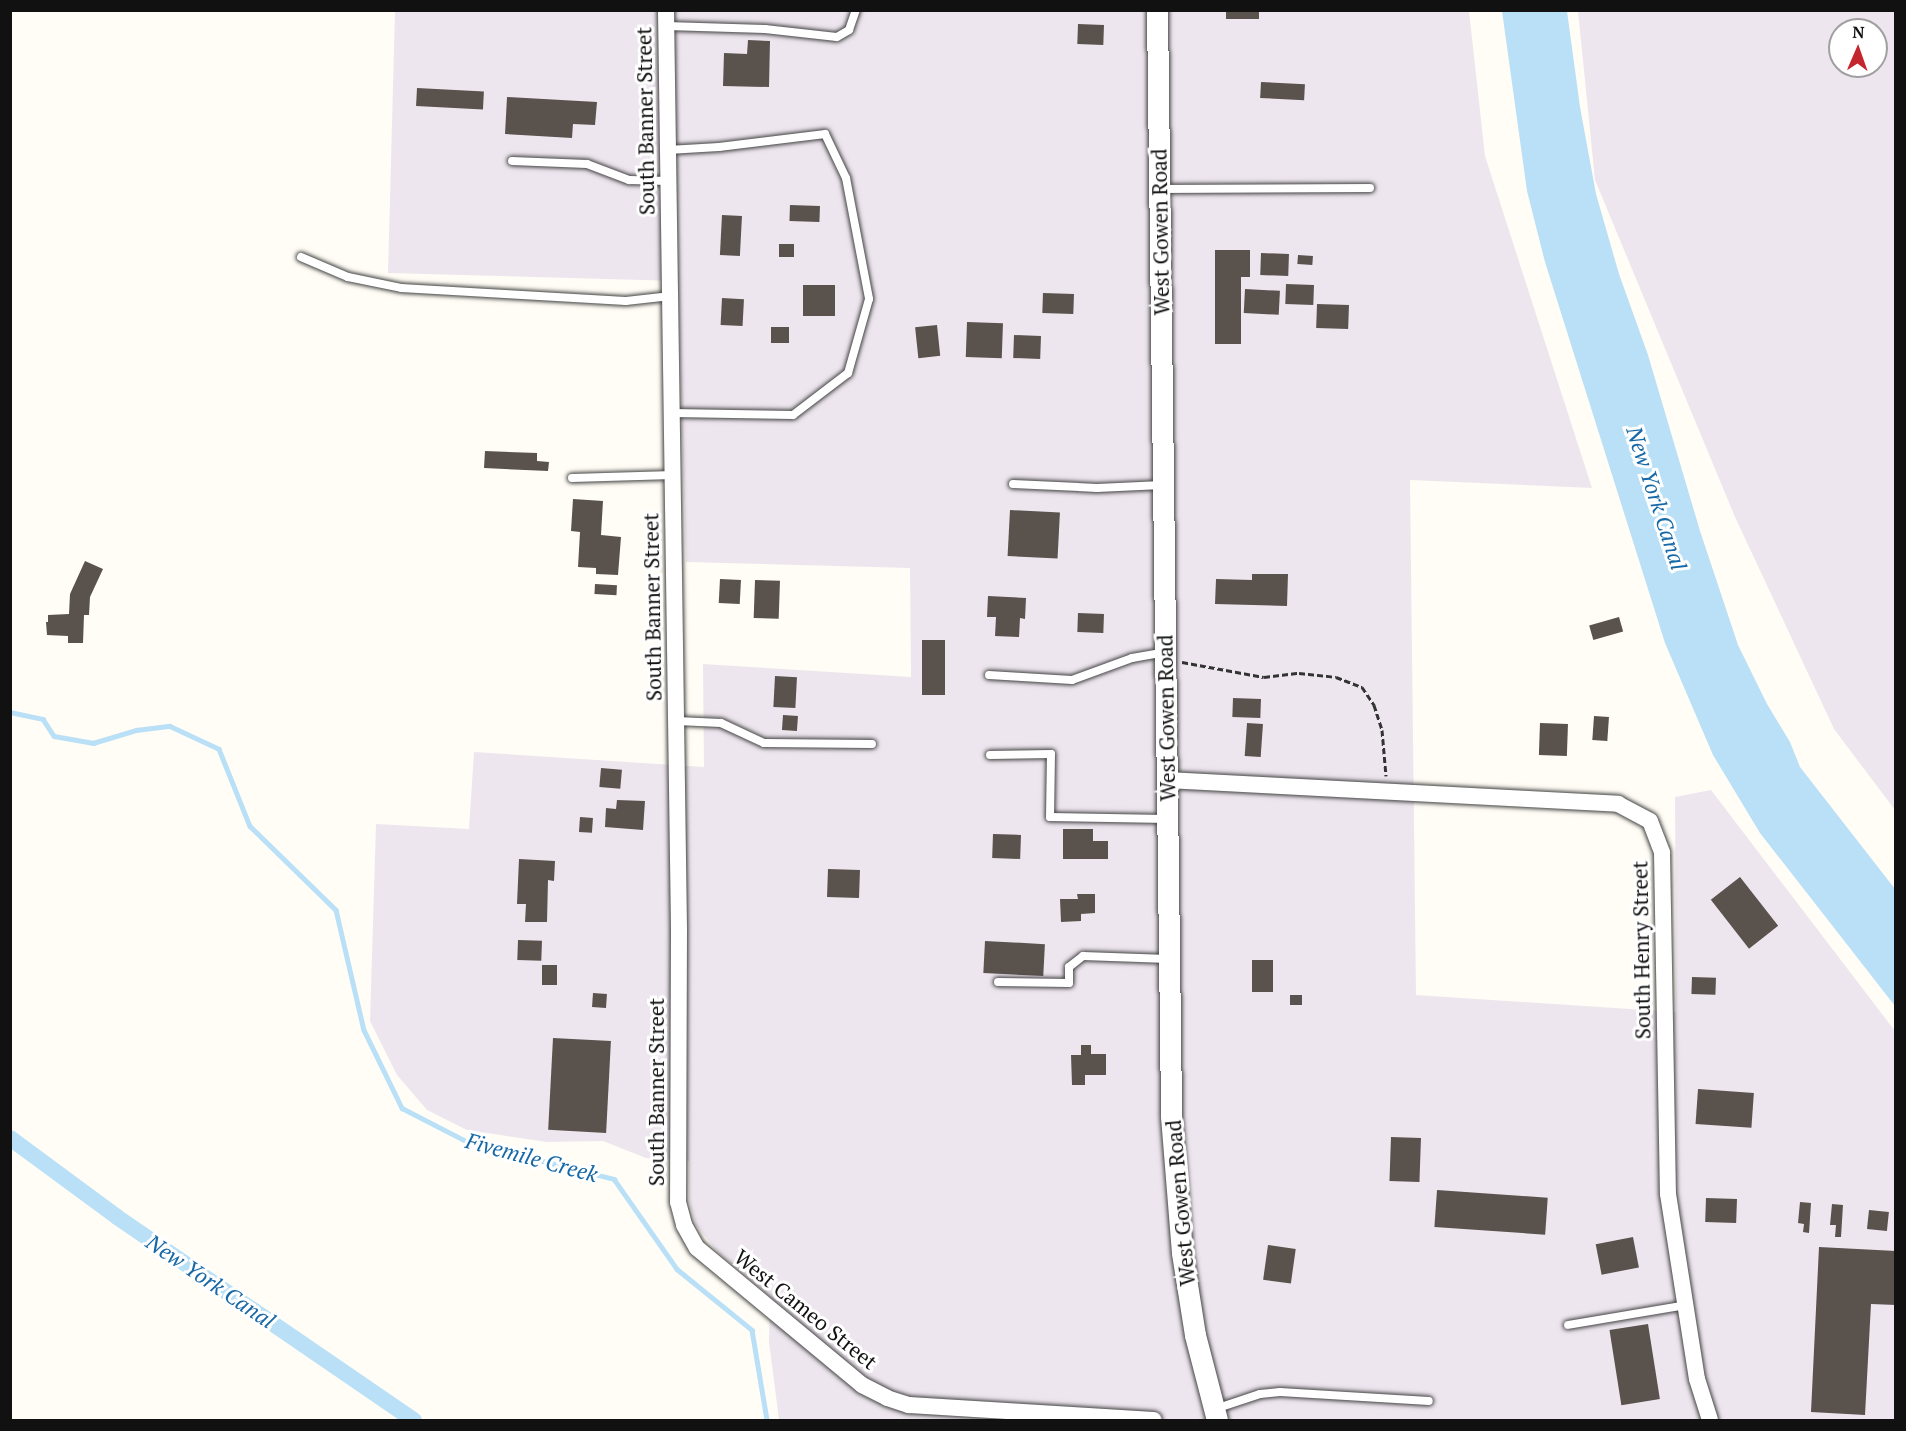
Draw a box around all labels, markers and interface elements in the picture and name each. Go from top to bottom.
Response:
north arrow [1828,18,1888,78]
text: N [1852,21,1865,43]
street label: South Banner Street [631,27,659,215]
street label: West Gowen Road [1146,148,1174,316]
water label: New York Canal [1621,423,1693,573]
street label: South Banner Street [638,513,666,701]
street label: West Gowen Road [1152,634,1180,802]
street label: South Henry Street [1627,860,1655,1040]
street label: South Banner Street [643,998,669,1186]
street label: West Gowen Road [1160,1119,1200,1287]
water label: Fivemile Creek [463,1127,601,1187]
water label: New York Canal [142,1228,280,1334]
street label: West Cameo Street [730,1244,882,1374]

